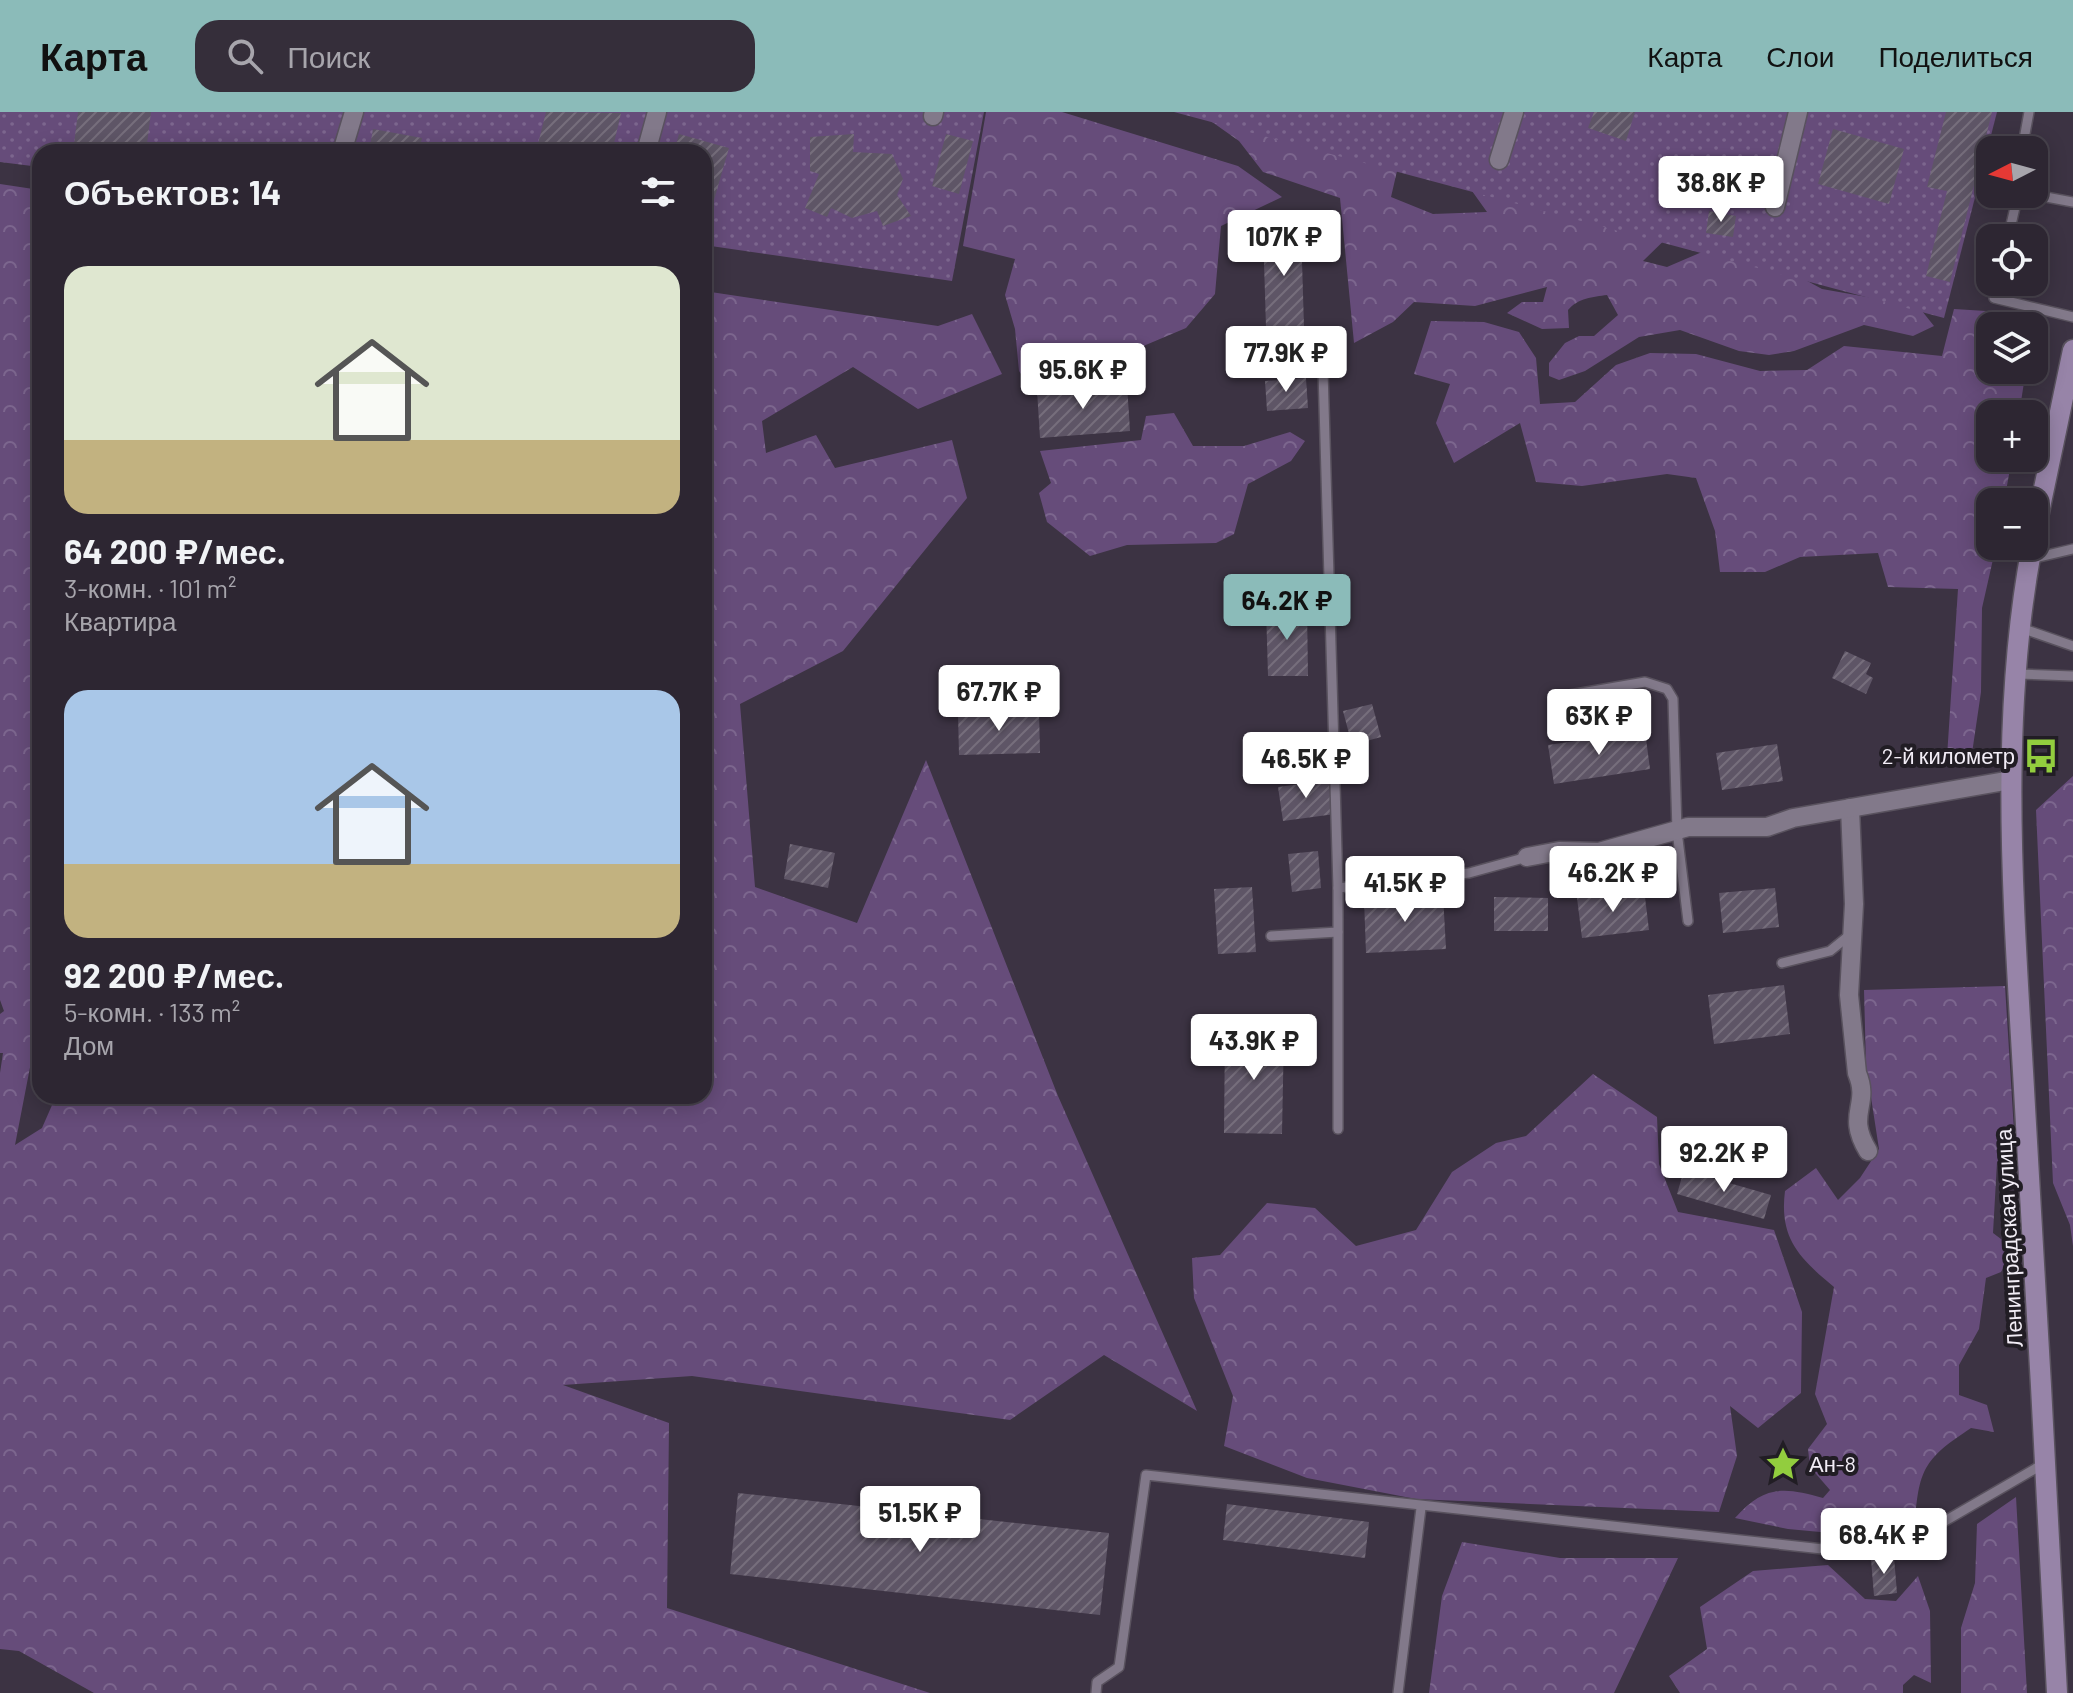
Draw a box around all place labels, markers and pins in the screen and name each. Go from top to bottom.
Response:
pin: 38.8K ₽ [1647,156,1795,224]
pin: 107K ₽ [1219,210,1349,278]
pin: 77.9K ₽ [1212,326,1360,394]
pin: 95.6K ₽ [1009,343,1157,411]
pin: 64.2K ₽ [1213,574,1361,642]
pin: 67.7K ₽ [925,665,1073,733]
pin: 63K ₽ [1543,689,1655,757]
pin: 46.5K ₽ [1232,732,1380,800]
bus stop icon: 2-й километр [2022,737,2060,775]
place label: 2-й километр [1882,742,2015,769]
pin: 46.2K ₽ [1539,846,1687,914]
pin: 41.5K ₽ [1331,856,1479,924]
pin: 43.9K ₽ [1180,1014,1328,1082]
pin: 92.2K ₽ [1650,1126,1798,1194]
place icon: Ан-8 [1764,1445,1802,1483]
place label: Ан-8 [1809,1450,1856,1476]
pin: 51.5K ₽ [846,1486,994,1554]
pin: 68.4K ₽ [1810,1508,1958,1576]

